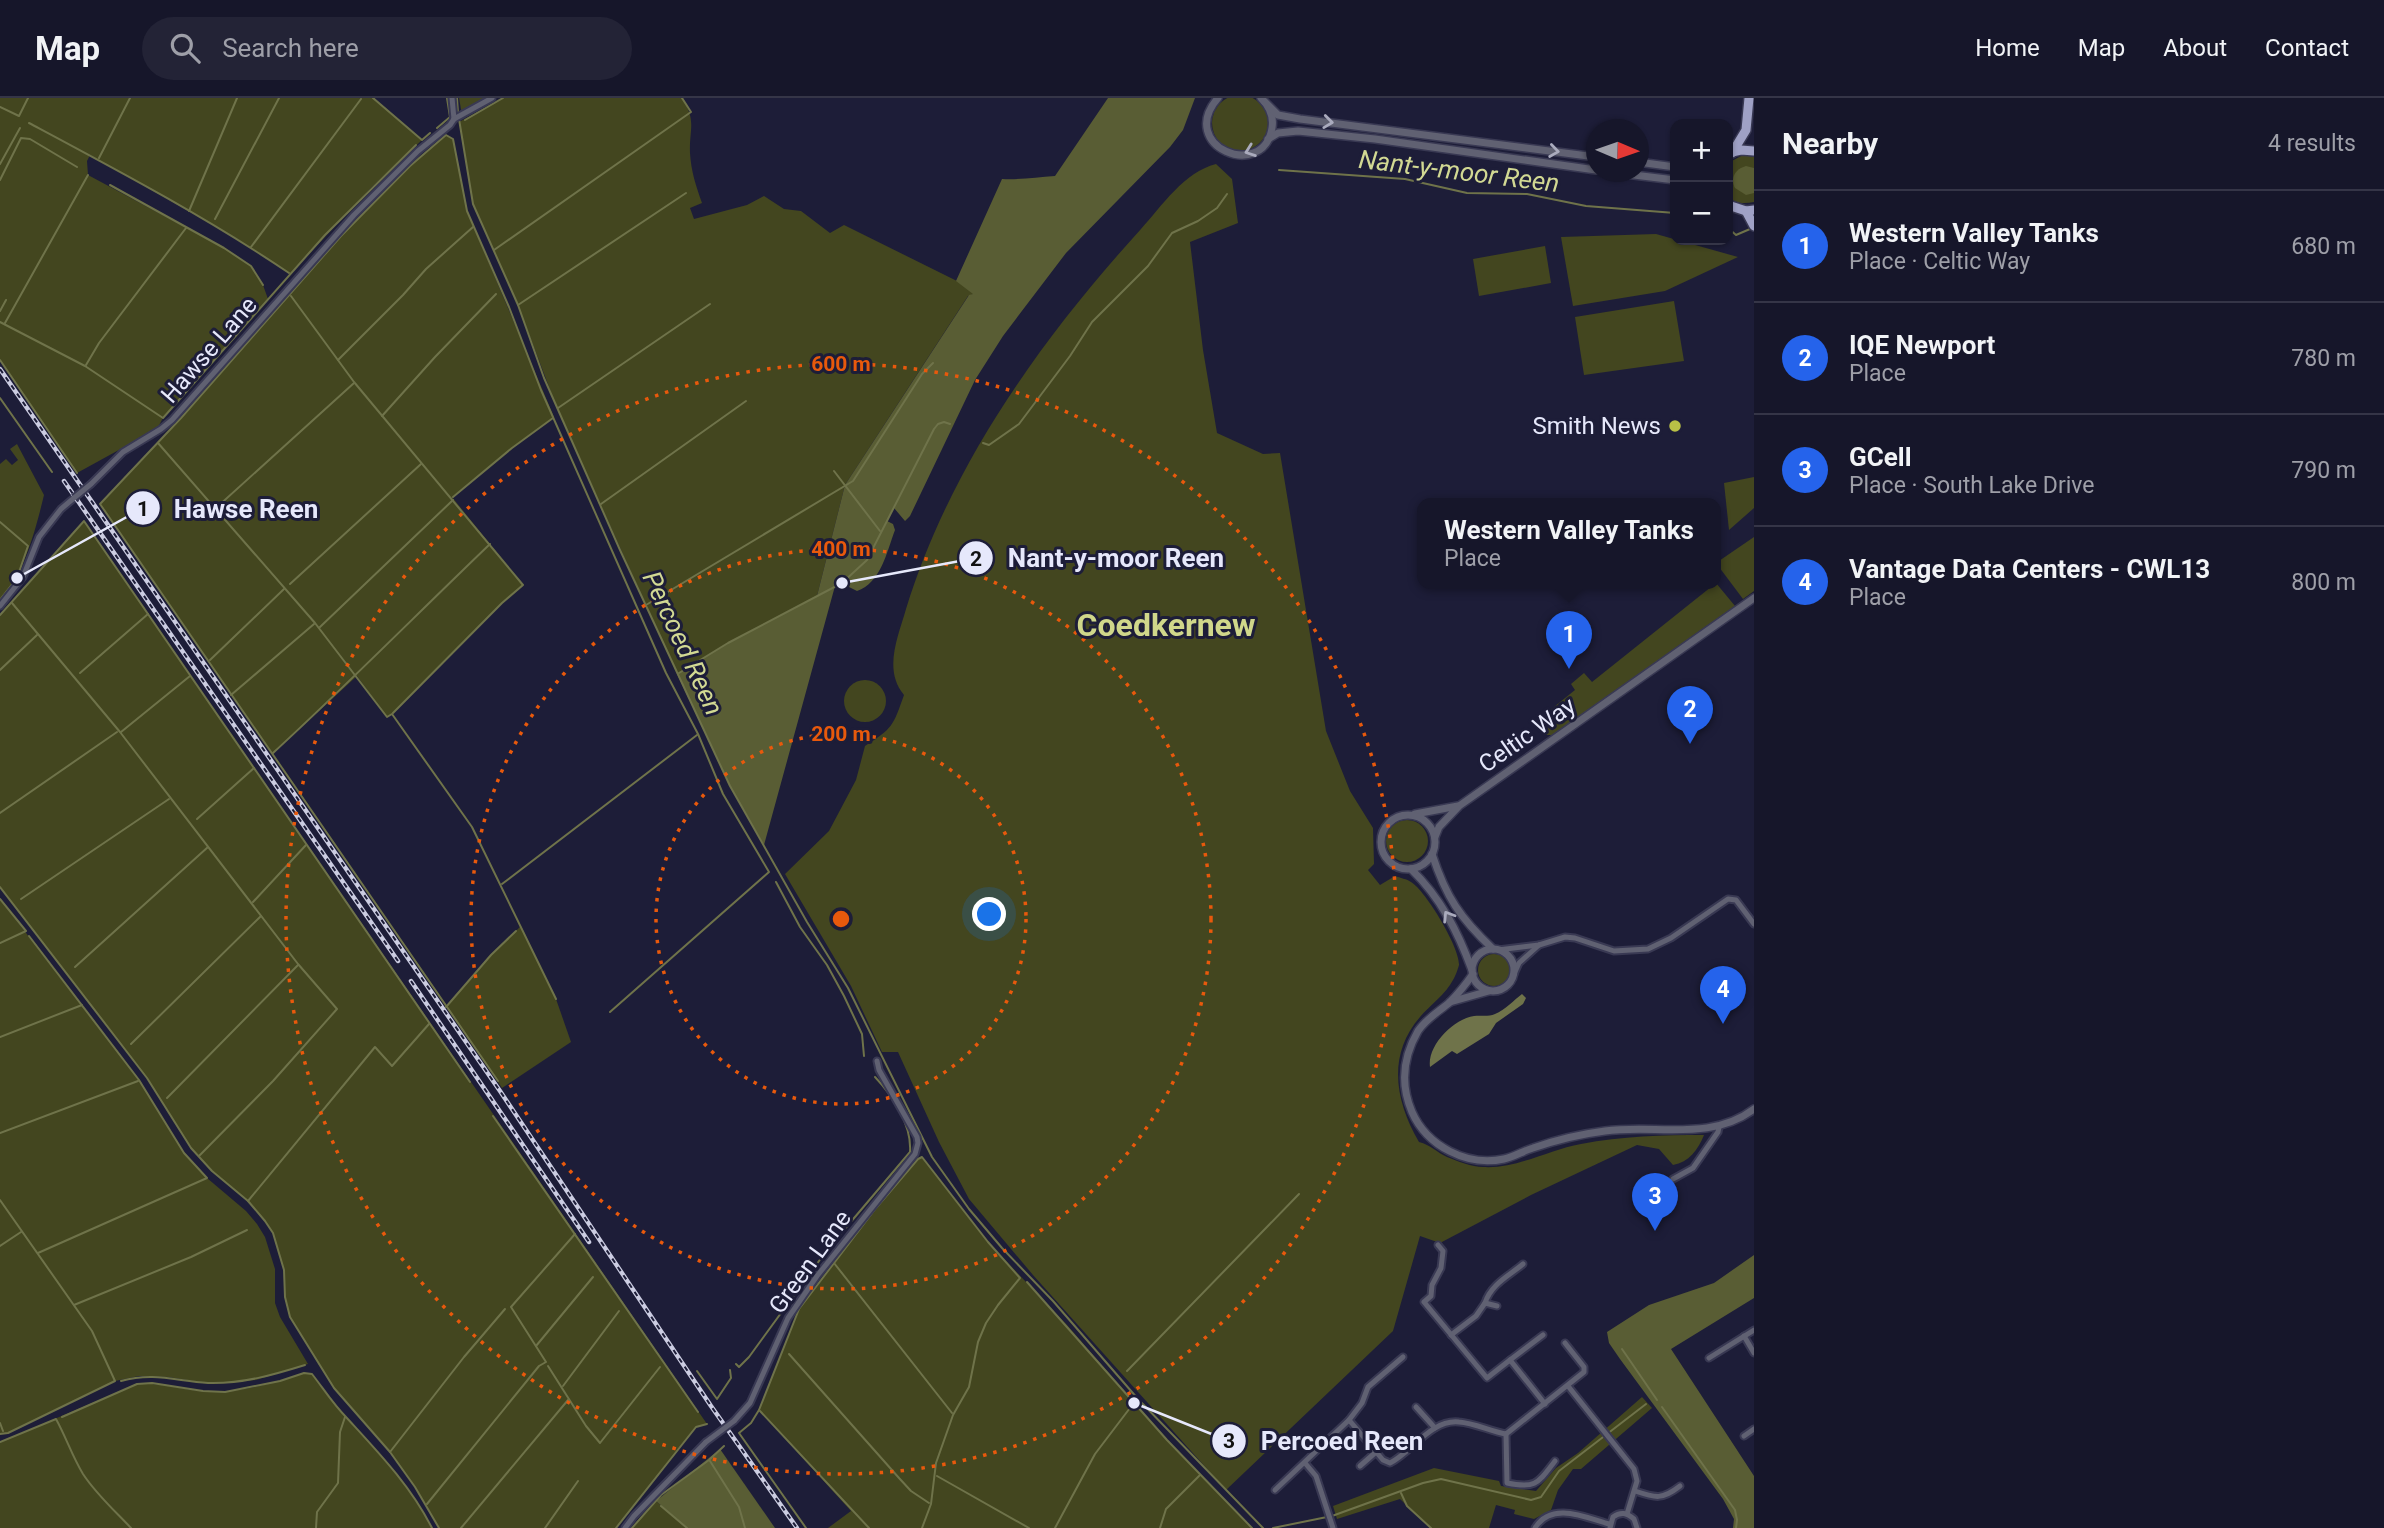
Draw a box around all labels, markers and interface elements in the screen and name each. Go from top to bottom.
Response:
search box [142,17,632,80]
text: Map [35,29,100,68]
icon: search [166,29,204,67]
text: Search here [222,33,359,63]
text: Home [1975,34,2040,62]
text: Map [2078,34,2125,62]
text: About [2163,34,2227,62]
text: Contact [2265,34,2349,62]
one-way arrow [1322,115,1334,130]
north arrow [1586,119,1649,182]
map controls [1670,119,1733,245]
button: + [1670,119,1733,182]
text: Nearby [1782,126,1878,161]
text: 4 results [2268,130,2356,157]
one-way arrow [1244,143,1257,157]
one-way arrow [1548,143,1559,158]
water label: Nant-y-moor Reen [1357,144,1561,198]
button: − [1670,182,1733,245]
text: Western Valley Tanks [1849,218,2099,248]
text: 1 [1798,233,1812,260]
text: 680 m [2291,233,2356,260]
text: Place · Celtic Way [1849,248,2030,275]
street label: Hawse Lane [155,291,263,409]
text: IQE Newport [1849,330,1995,360]
text: 2 [1798,345,1812,372]
text: 780 m [2291,345,2356,372]
text: 600 m [811,352,871,376]
text: Place [1849,360,1906,387]
place label: Smith News [1533,412,1661,440]
marker: Smith News [1667,418,1683,434]
text: GCell [1849,442,1912,472]
text: 3 [1798,457,1812,484]
text: 790 m [2291,457,2356,484]
text: Place · South Lake Drive [1849,472,2095,499]
callout: Hawse Reen [125,485,333,532]
text: Hawse Reen [174,494,318,524]
text: 1 [137,497,149,521]
popup [1417,498,1721,589]
text: Western Valley Tanks [1444,515,1694,545]
callout: Nant-y-moor Reen [958,535,1238,582]
text: 400 m [811,537,871,561]
text: Nant-y-moor Reen [1008,543,1224,573]
text: Place [1444,545,1501,572]
text: 2 [970,547,982,571]
text: Vantage Data Centers - CWL13 [1849,554,2210,584]
water label: Percoed Reen [637,566,729,720]
text: 4 [1798,569,1812,596]
text: 800 m [2291,569,2356,596]
text: Place [1849,584,1906,611]
district label: Coedkernew [1077,606,1255,644]
pin: 1 [1546,611,1592,669]
pin: 2 [1667,686,1713,744]
street label: Celtic Way [1473,691,1581,778]
text: 200 m [811,722,871,746]
your location [972,897,1006,931]
centre of rings [829,907,853,931]
one-way arrow [1444,911,1457,924]
pin: 4 [1700,966,1746,1024]
pin: 3 [1632,1173,1678,1231]
street label: Green Lane [763,1205,857,1319]
callout: Percoed Reen [1211,1417,1437,1464]
text: Percoed Reen [1261,1426,1423,1456]
text: 3 [1223,1429,1235,1453]

